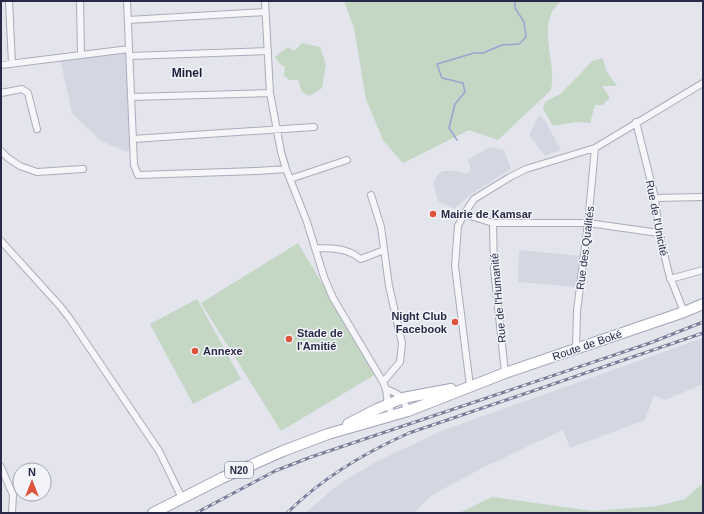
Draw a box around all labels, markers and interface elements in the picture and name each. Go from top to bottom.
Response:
district label: Minel [172,66,202,80]
street label: Rue de l'Unicité [644,179,670,257]
street label: Rue des Qualités [574,205,596,291]
place label: Mairie de Kamsar [441,208,533,220]
marker: Mairie de Kamsar [428,209,438,219]
street label: Rue de l'Humanité [488,253,508,343]
place label: Night Club Facebook [391,310,448,335]
marker: Night Club Facebook [450,317,460,327]
place label: Stade de l'Amitié [297,327,343,352]
street label: Route de Boké [551,327,623,363]
marker: Stade de l'Amitié [284,334,294,344]
place label: Annexe [203,345,243,357]
marker: Annexe [190,346,200,356]
north arrow [12,462,52,502]
road number: N20 [225,462,253,478]
text: N [28,466,36,478]

